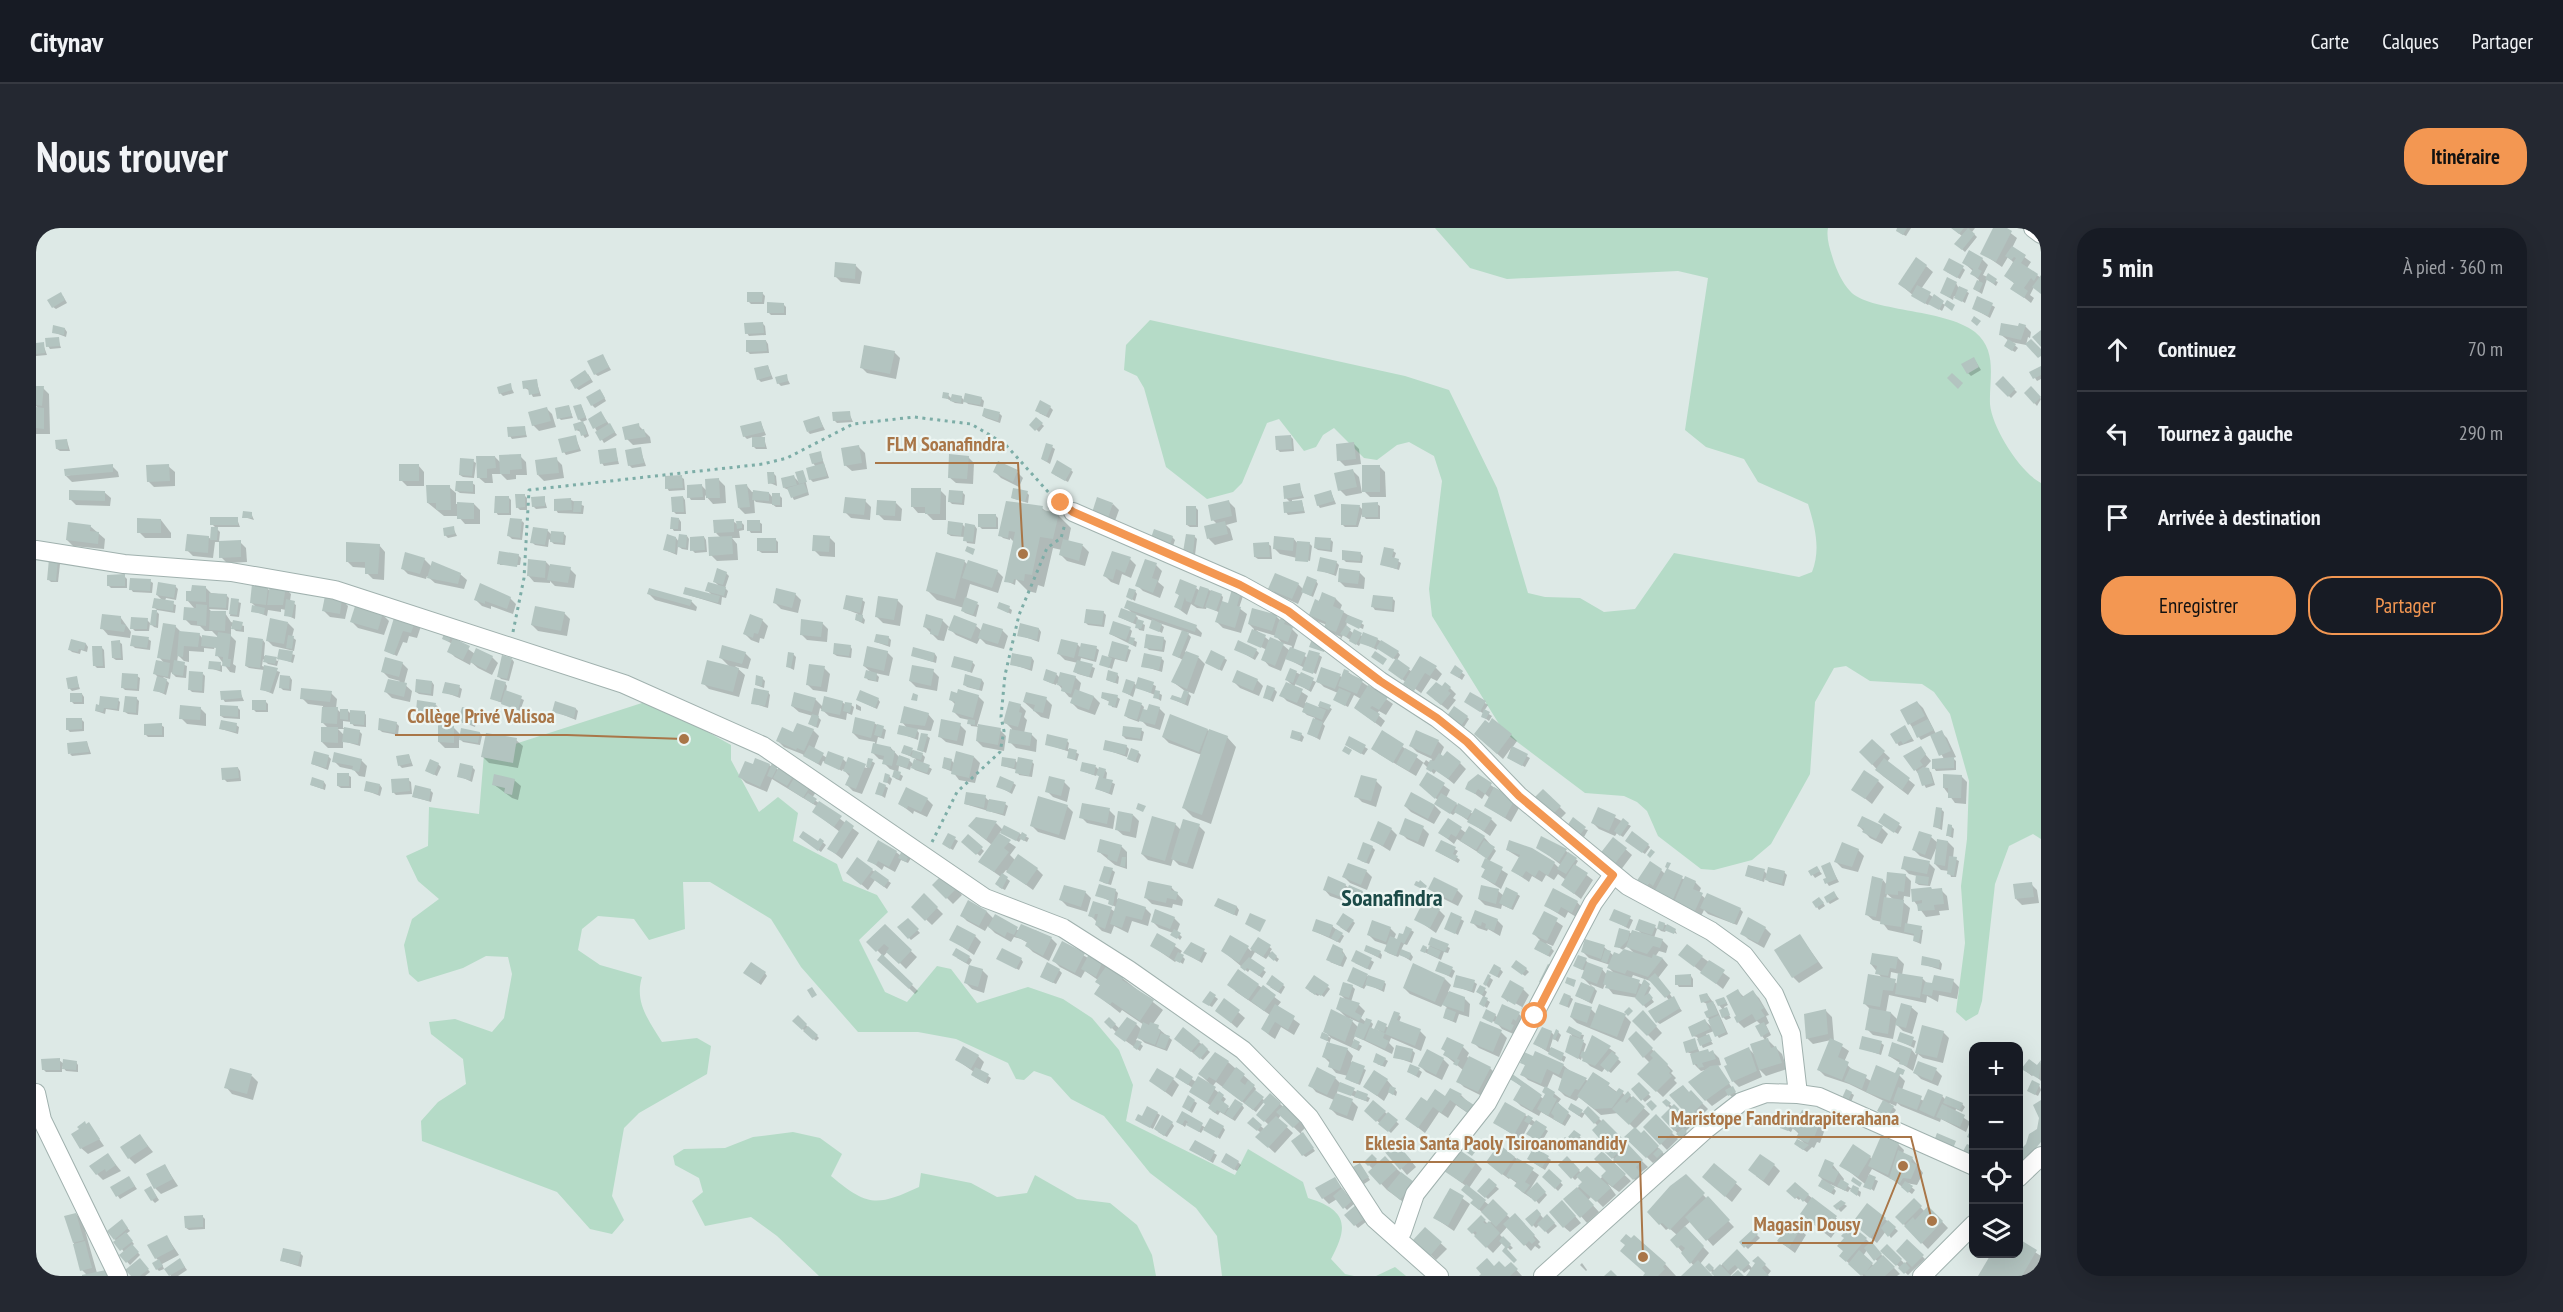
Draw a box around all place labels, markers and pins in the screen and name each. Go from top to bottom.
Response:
callout: FLM Soanafindra [875,425,1018,463]
callout: Collège Privé Valisoa [395,697,567,735]
callout: Maristope Fandrindrapiterahana [1658,1099,1911,1137]
callout: Eklesia Santa Paoly Tsiroanomandidy [1353,1124,1640,1162]
callout: Magasin Dousy [1742,1205,1872,1243]

